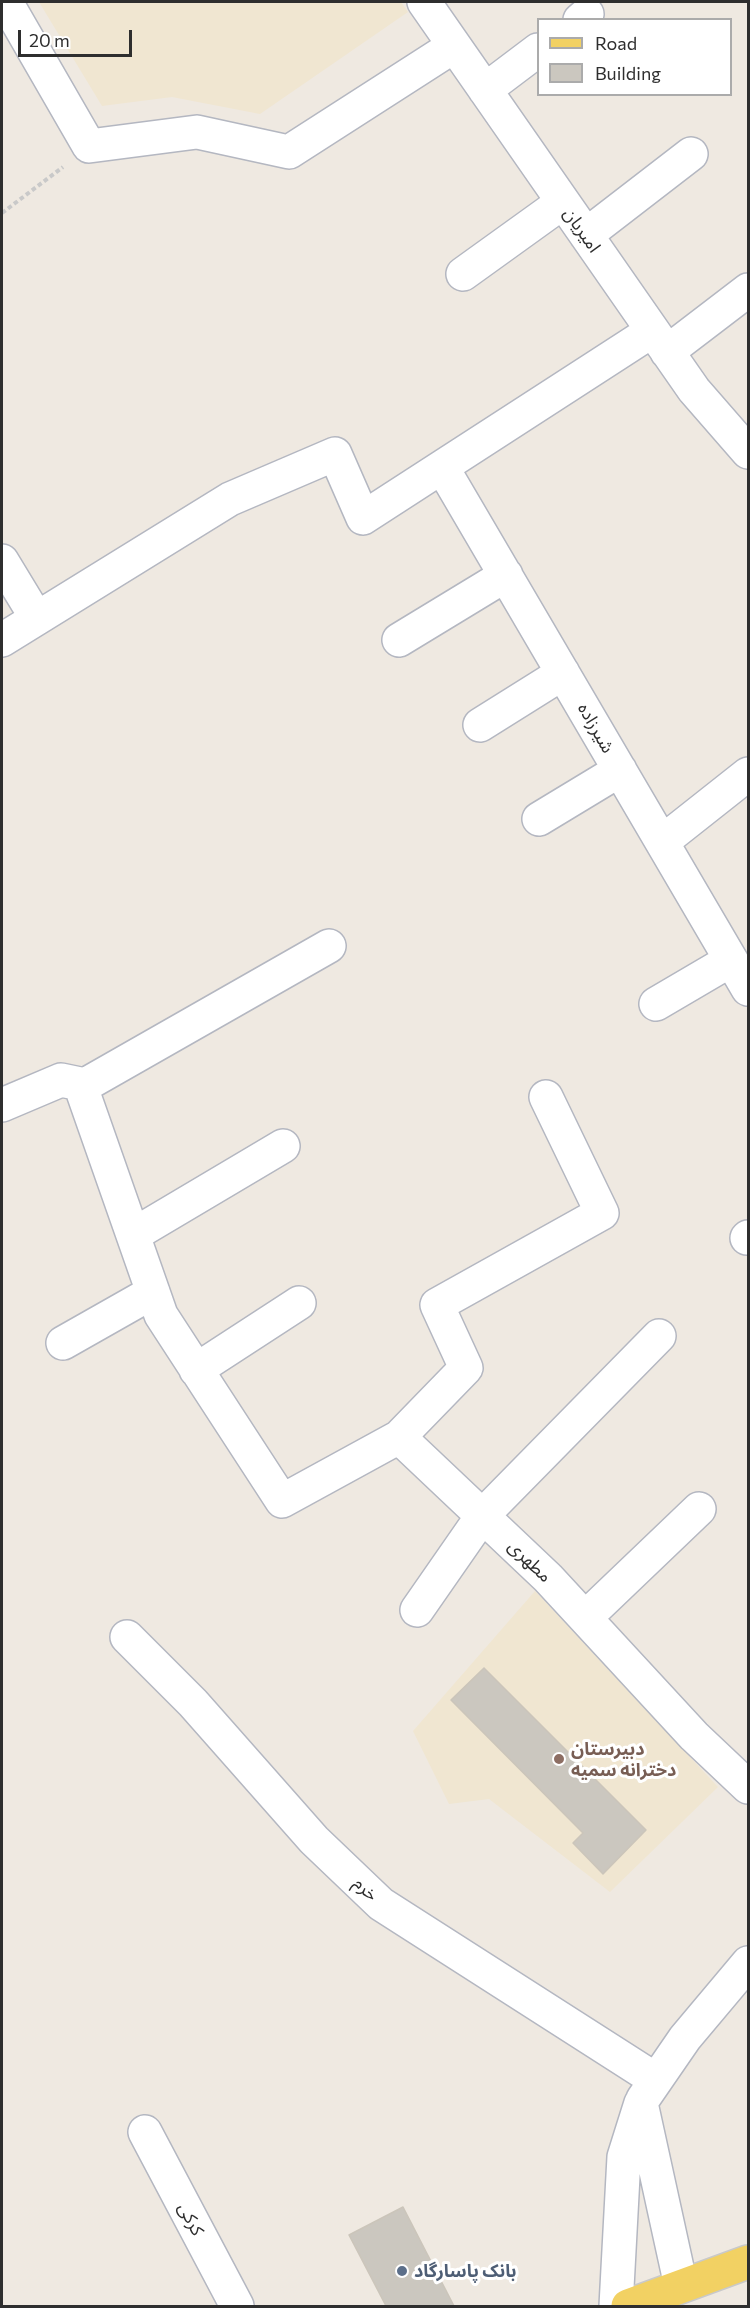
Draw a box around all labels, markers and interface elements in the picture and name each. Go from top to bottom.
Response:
scale bar [21,18,135,56]
legend [537,18,732,96]
text: 20 m [29,29,70,51]
text: Road [595,32,637,54]
text: Building [595,62,661,84]
street label: امیریان [559,203,605,257]
street label: شیرزاده [573,699,619,757]
street label: مطهری [504,1535,556,1587]
place label: دبیرستان دخترانه سمیه [571,1738,676,1780]
marker: دبیرستان دخترانه سمیه [552,1752,566,1766]
street label: خرم [349,1872,383,1906]
street label: کرکی [173,2199,209,2239]
place label: بانک پاسارگاد [414,2260,517,2282]
marker: بانک پاسارگاد [395,2264,409,2278]

